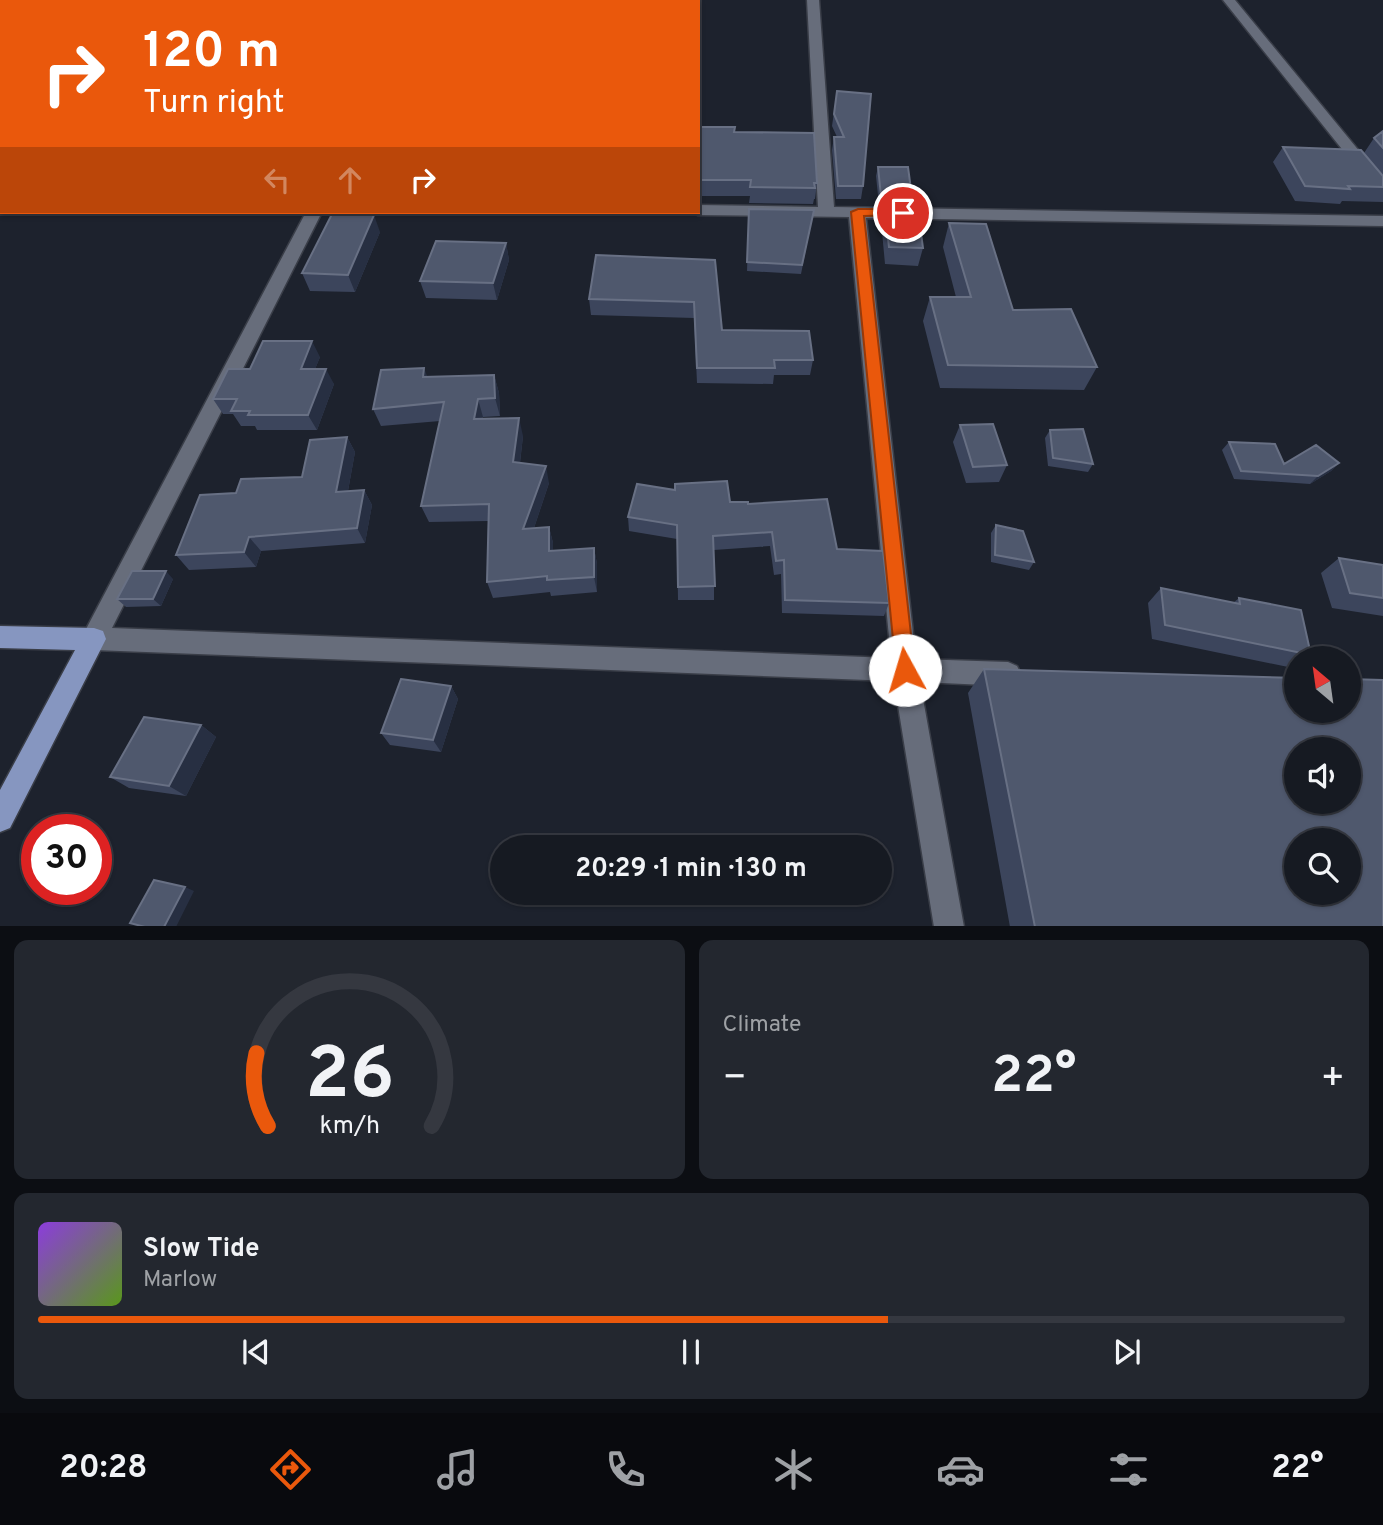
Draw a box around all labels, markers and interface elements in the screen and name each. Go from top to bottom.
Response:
text: 120 m [143,23,280,85]
icon: right [28,28,119,119]
text: Turn right [143,84,285,124]
icon: left [258,161,296,199]
icon: ahead [331,161,369,199]
icon: right [404,161,442,199]
pin [873,183,933,243]
icon: arrive [884,194,922,232]
position arrow [868,633,942,707]
north arrow [1284,646,1362,723]
map controls [1284,646,1361,905]
button: sound [1284,737,1361,814]
speed limit sign: 30 [21,814,112,905]
button: search [1284,828,1361,905]
text: 20:29 · 1 min · 130 m [575,853,807,886]
text: Climate [723,1011,801,1040]
text: 26 [305,1032,394,1124]
text: 22° [991,1045,1076,1111]
text: − [723,1055,747,1104]
text: + [1320,1055,1345,1104]
text: km/h [319,1110,380,1142]
text: Slow Tide [143,1233,260,1266]
text: Marlow [143,1266,217,1295]
icon: previous [237,1333,275,1371]
icon: pause [672,1333,710,1371]
icon: next [1108,1333,1146,1371]
icon: directions [266,1445,315,1494]
icon: music [433,1445,482,1494]
icon: phone [601,1445,650,1494]
icon: climate [769,1445,818,1494]
icon: car [936,1445,985,1494]
icon: filters [1104,1445,1153,1494]
text: 20:28 [59,1449,147,1489]
text: 22° [1271,1449,1324,1489]

